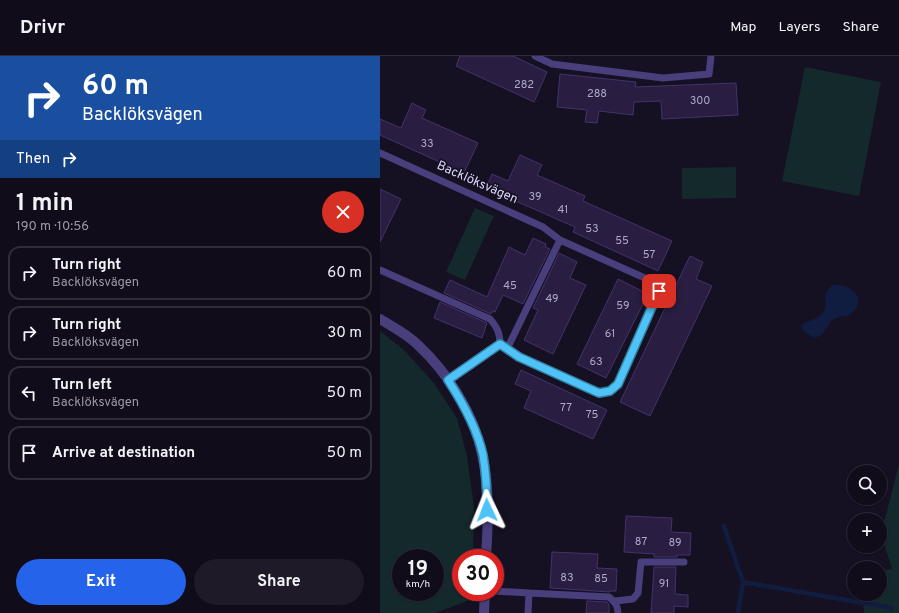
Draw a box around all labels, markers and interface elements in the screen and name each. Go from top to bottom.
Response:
text: Drivr [20,16,65,40]
text: Map [730,19,756,36]
text: Layers [778,19,820,36]
text: Share [842,19,879,36]
text: 60 m [82,69,149,105]
icon: right [16,72,68,124]
house number: 282 [514,78,534,92]
house number: 288 [587,87,607,101]
house number: 300 [690,94,710,108]
text: Backlöksvägen [82,104,203,127]
house number: 33 [420,137,434,151]
icon: right [58,148,80,170]
text: Then [16,150,50,169]
street label: Backlöksvägen [434,158,520,208]
text: 1 min [16,189,74,219]
house number: 39 [529,190,541,204]
button: close [322,191,364,233]
house number: 41 [558,203,568,217]
text: 190 m · 10:56 [16,219,89,235]
house number: 53 [585,222,599,236]
house number: 55 [615,234,629,248]
house number: 57 [643,248,655,262]
text: Turn right [52,256,121,275]
icon: right [18,262,40,284]
text: 60 m [327,264,362,283]
pin [642,274,676,308]
text: Backlöksvägen [52,275,139,291]
house number: 45 [503,279,517,293]
icon: arrive [648,280,670,302]
house number: 49 [545,292,559,306]
house number: 59 [616,299,630,313]
text: Turn right [52,316,121,335]
icon: right [18,322,40,344]
text: 30 m [327,324,362,343]
house number: 61 [605,327,615,341]
text: Backlöksvägen [52,335,139,351]
house number: 63 [589,355,603,369]
text: Turn left [52,376,112,395]
icon: left [18,382,40,404]
text: 50 m [327,384,362,403]
text: Backlöksvägen [52,395,139,411]
house number: 77 [560,401,572,415]
house number: 75 [586,408,598,422]
icon: arrive [18,442,40,464]
text: Arrive at destination [52,444,195,463]
text: 50 m [327,444,362,463]
map controls [847,465,887,601]
button: search [847,465,887,505]
position arrow [466,489,508,531]
button: + [847,513,887,553]
house number: 87 [635,535,647,549]
house number: 89 [668,536,682,550]
speed limit sign: 30 [452,549,504,601]
text: 19 [408,557,428,583]
button: Exit [16,559,186,605]
button: Share [194,559,364,605]
button: − [847,561,887,601]
house number: 83 [560,571,574,585]
house number: 85 [594,572,608,586]
house number: 91 [659,577,669,591]
text: km/h [406,578,430,591]

